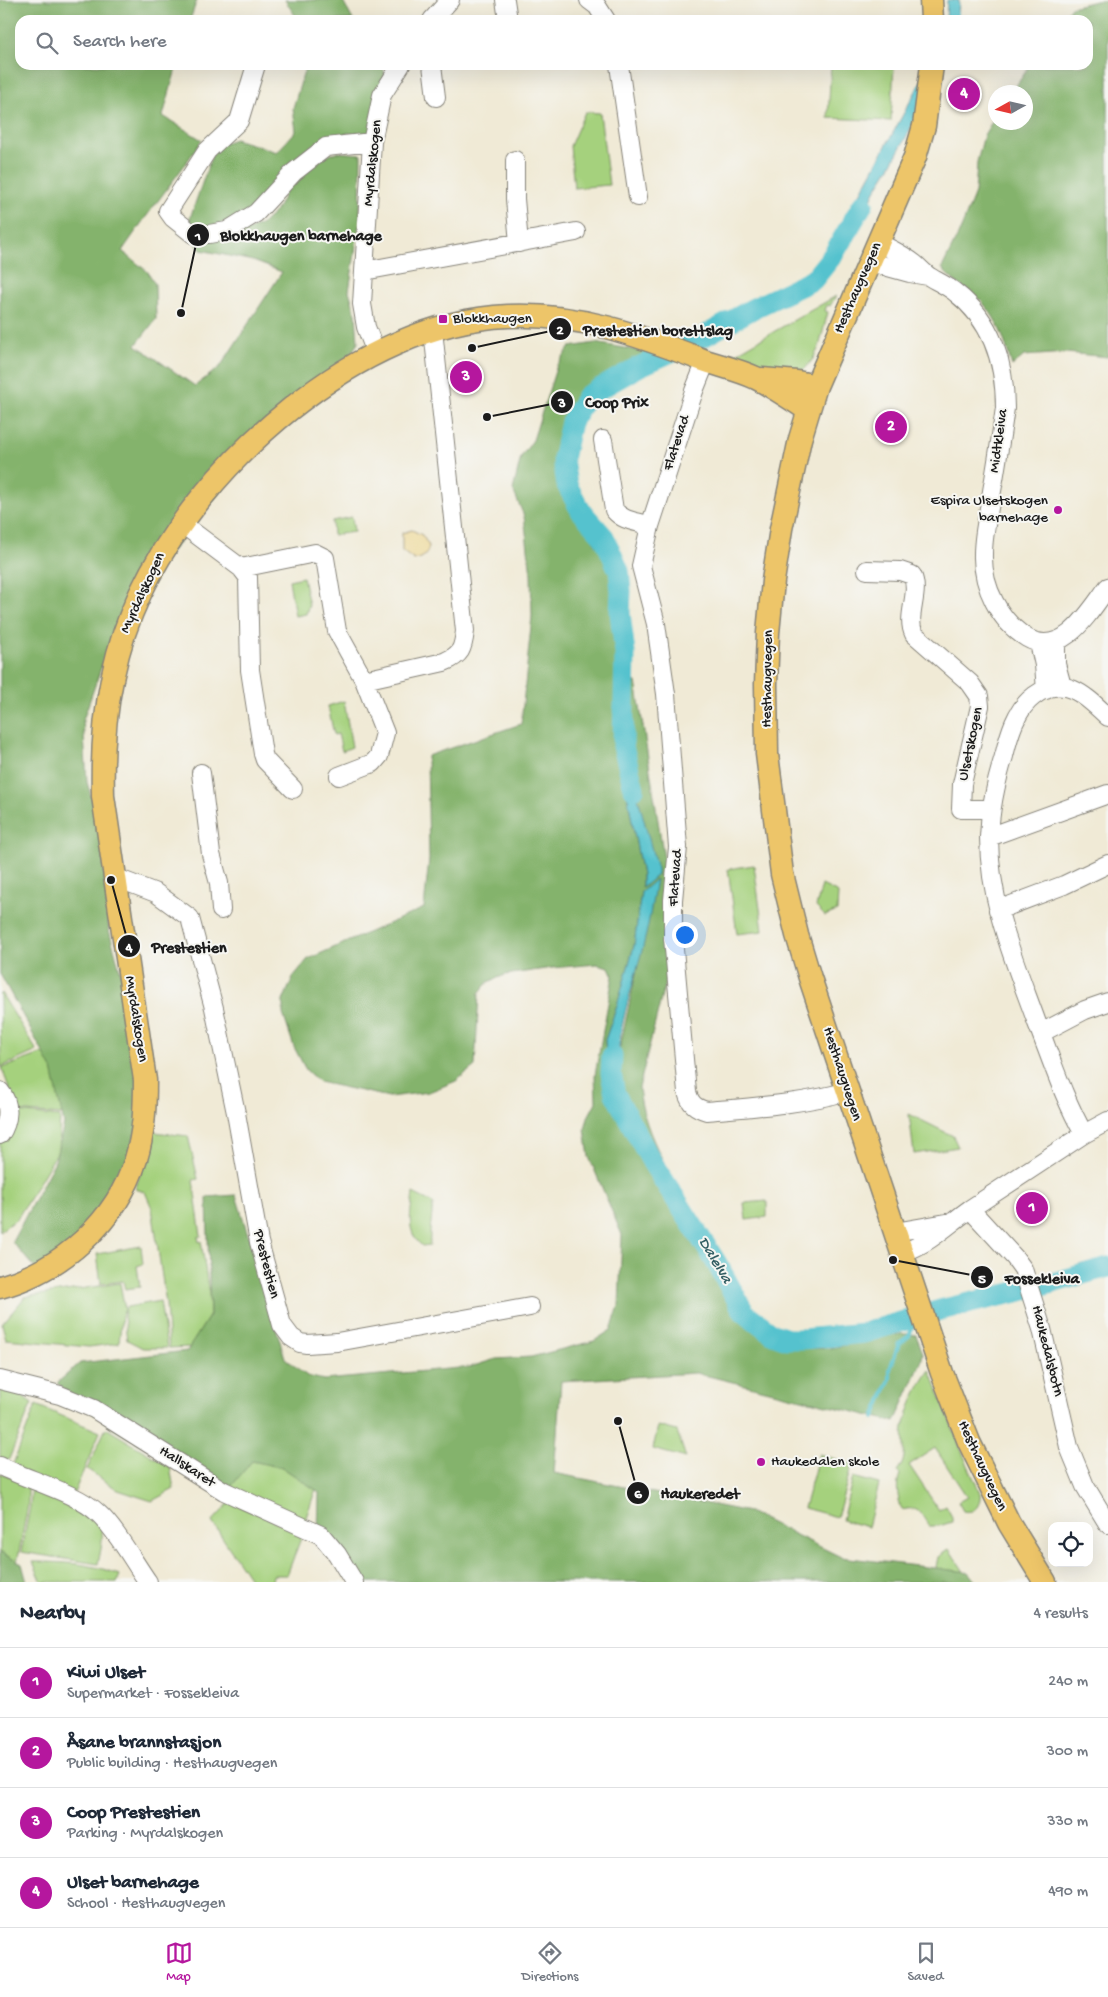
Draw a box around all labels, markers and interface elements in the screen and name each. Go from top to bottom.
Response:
search box [15,15,1093,70]
icon: search [33,29,61,57]
text: Search here [73,31,167,54]
pin: 4 [948,75,980,113]
north arrow [988,85,1033,130]
street label: Myrdalskogen [360,119,386,207]
callout: Blokkhaugen barnehage [186,219,392,250]
text: 1 [194,228,201,246]
text: Blokkhaugen barnehage [219,228,383,247]
street label: Hesthaugvegen [830,240,886,336]
place label: Blokkhaugen [452,310,532,328]
marker: Blokkhaugen [437,313,449,325]
callout: Prestestien borettslag [548,314,743,345]
text: 2 [556,322,564,340]
text: Prestestien borettslag [582,323,733,342]
pin: 3 [450,358,482,396]
callout: Coop Prix [550,386,658,417]
text: 3 [557,395,566,413]
text: Coop Prix [584,395,649,414]
street label: Midtkleiva [986,407,1012,474]
pin: 2 [875,408,907,446]
street label: Flatevad [659,412,695,474]
place label: Espira Ulsetskogen barnehage [931,492,1048,527]
marker: Espira Ulsetskogen barnehage [1052,504,1064,516]
street label: Myrdalskogen [116,550,170,636]
street label: Hesthaugvegen [758,630,778,728]
street label: Ulsetskogen [954,706,988,782]
street label: Flatevad [665,848,687,908]
your location [672,922,698,948]
callout: Prestestien [116,931,237,962]
text: 4 [124,939,133,957]
text: Prestestien [150,940,227,959]
street label: Myrdalskogen [120,975,152,1063]
street label: Hesthaugvegen [818,1025,866,1123]
pin: 1 [1016,1189,1048,1227]
street label: Prestestien [248,1227,283,1300]
water label: Dalelva [693,1234,736,1289]
callout: Fossekleiva [970,1262,1090,1293]
text: 5 [978,1271,986,1289]
text: Fossekleiva [1004,1271,1081,1290]
street label: Haukedalsbotn [1027,1304,1067,1398]
street label: Hesthaugvegen [953,1418,1011,1514]
street label: Hallskaret [156,1442,220,1493]
place label: Haukedalen skole [771,1453,879,1471]
marker: Haukedalen skole [755,1456,767,1468]
callout: Haukeredet [626,1477,750,1508]
text: 6 [634,1486,642,1504]
text: Haukeredet [661,1486,741,1505]
map controls [1048,1522,1093,1567]
button: locate [1048,1522,1093,1567]
text: Nearby [20,1602,85,1627]
text: 4 results [1033,1605,1088,1624]
text: Kiwi Ulset [67,1662,145,1685]
text: 1 [33,1673,39,1692]
text: 240 m [1048,1673,1088,1692]
text: Supermarket · Fossekleiva [67,1685,239,1704]
text: Åsane brannstasjon [67,1732,221,1755]
text: 2 [32,1743,40,1762]
text: 300 m [1046,1743,1088,1762]
text: Public building · Hesthaugvegen [67,1755,277,1774]
text: Coop Prestestien [67,1802,200,1825]
text: 3 [32,1813,40,1832]
text: 330 m [1047,1813,1088,1832]
text: Parking · Myrdalskogen [67,1825,223,1844]
text: Ulset barnehage [67,1872,199,1895]
text: 4 [32,1883,40,1902]
text: 490 m [1048,1883,1088,1902]
text: School · Hesthaugvegen [67,1895,225,1914]
tab: Map [165,1939,193,1986]
tab: Directions [522,1939,579,1986]
tab: Saved [908,1939,943,1986]

